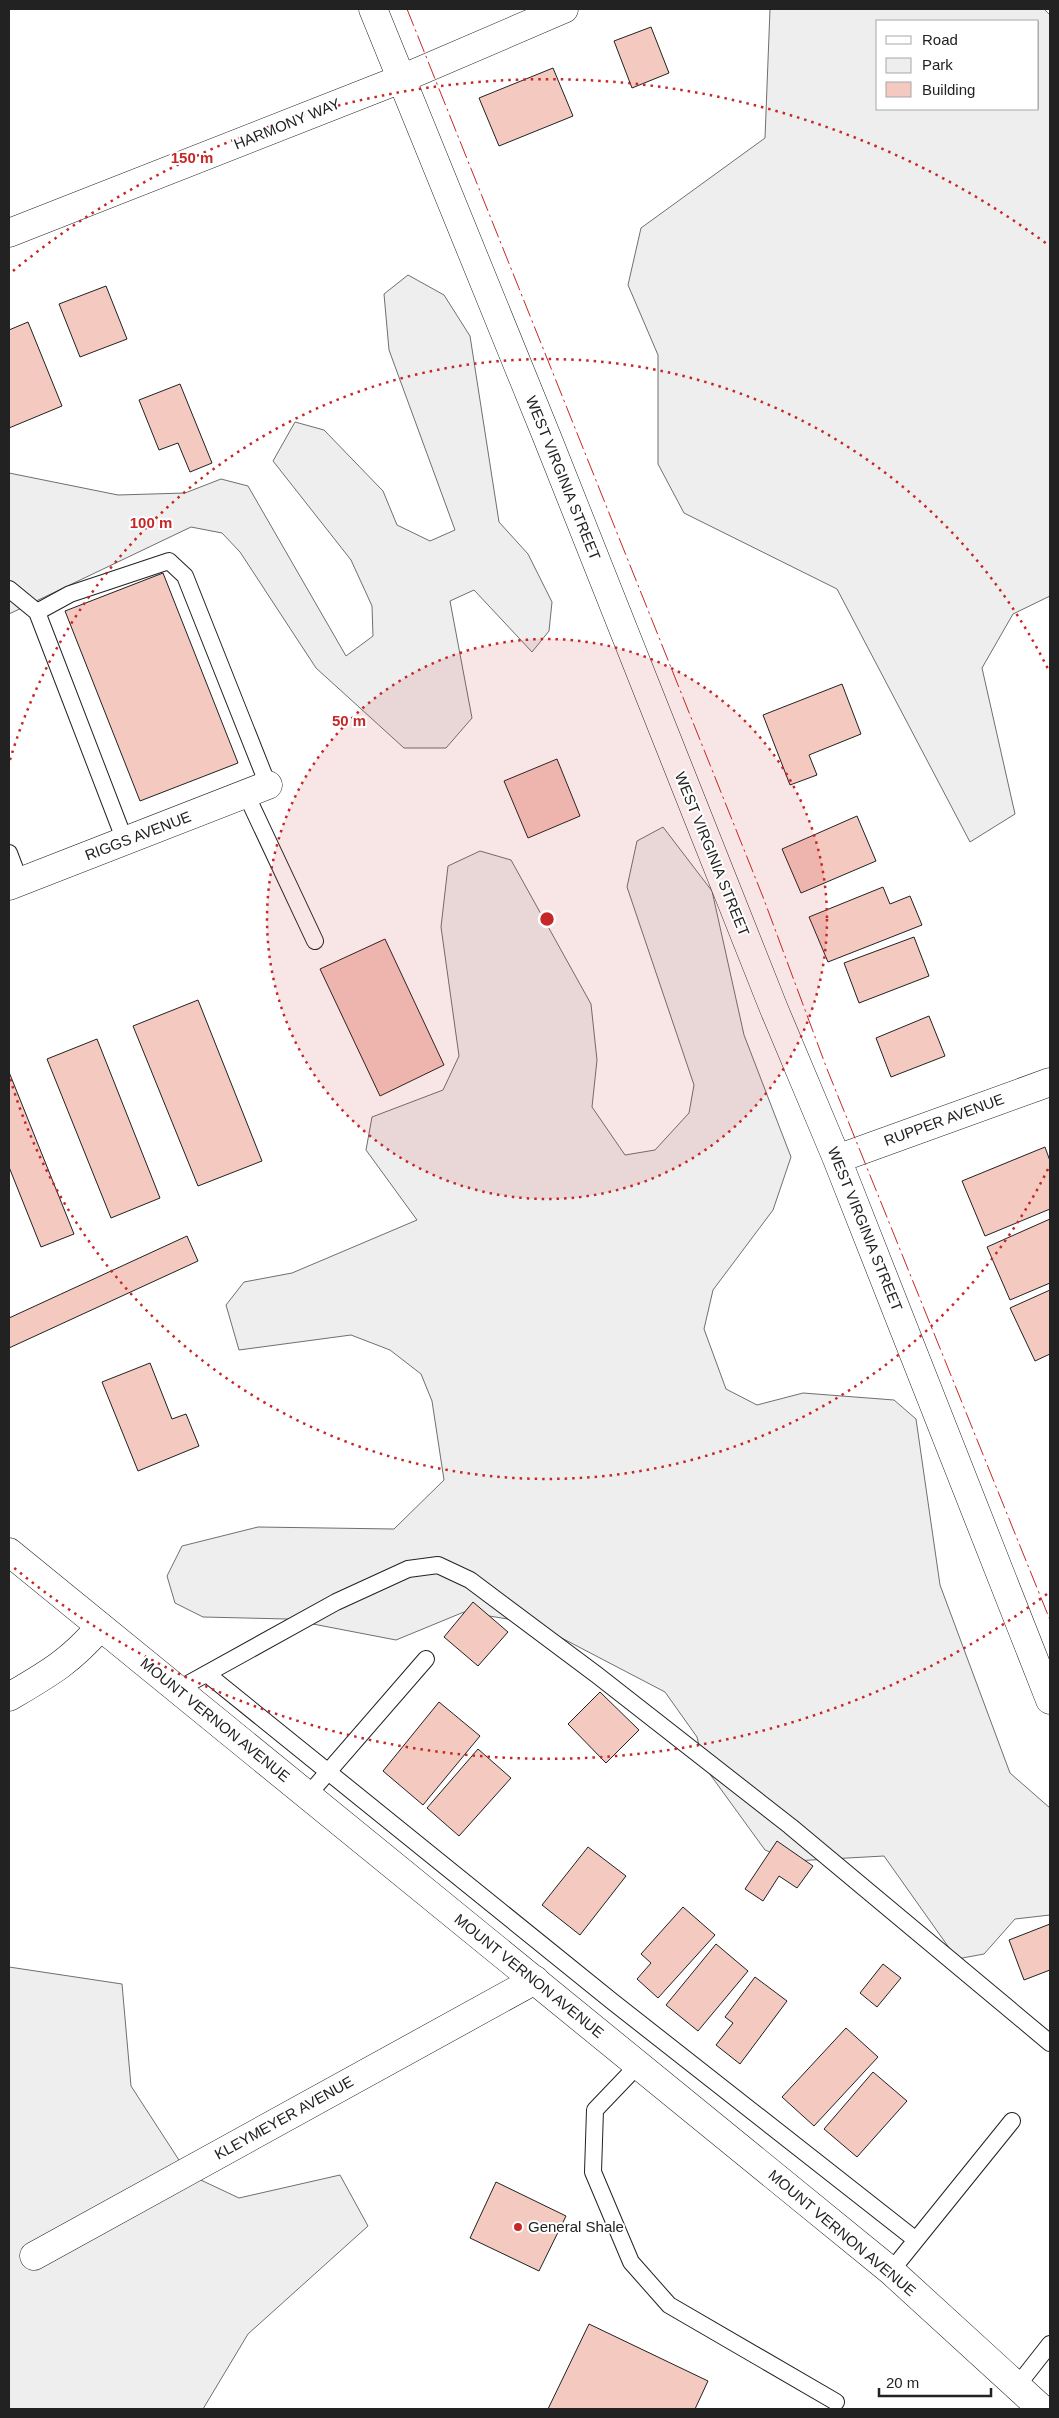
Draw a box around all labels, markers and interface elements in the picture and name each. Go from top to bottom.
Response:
legend [876,20,1039,110]
text: Road [922,31,958,48]
text: Park [922,56,953,73]
text: Building [922,81,975,98]
street label: HARMONY WAY [231,94,342,153]
text: 150 m [171,149,213,166]
street label: WEST VIRGINIA STREET [523,393,604,562]
text: 100 m [130,514,172,531]
text: 50 m [332,712,366,729]
street label: WEST VIRGINIA STREET [672,769,753,938]
street label: RIGGS AVENUE [82,807,193,864]
centre of rings [538,910,556,928]
street label: RUPPER AVENUE [882,1090,1006,1149]
street label: WEST VIRGINIA STREET [825,1144,906,1313]
street label: MOUNT VERNON AVENUE [137,1654,293,1785]
street label: MOUNT VERNON AVENUE [451,1910,607,2041]
street label: KLEYMEYER AVENUE [212,2072,356,2163]
street label: MOUNT VERNON AVENUE [765,2166,919,2299]
place label: General Shale [528,2218,624,2235]
marker: General Shale [512,2221,524,2233]
scale bar [879,2366,992,2398]
text: 20 m [886,2374,919,2391]

